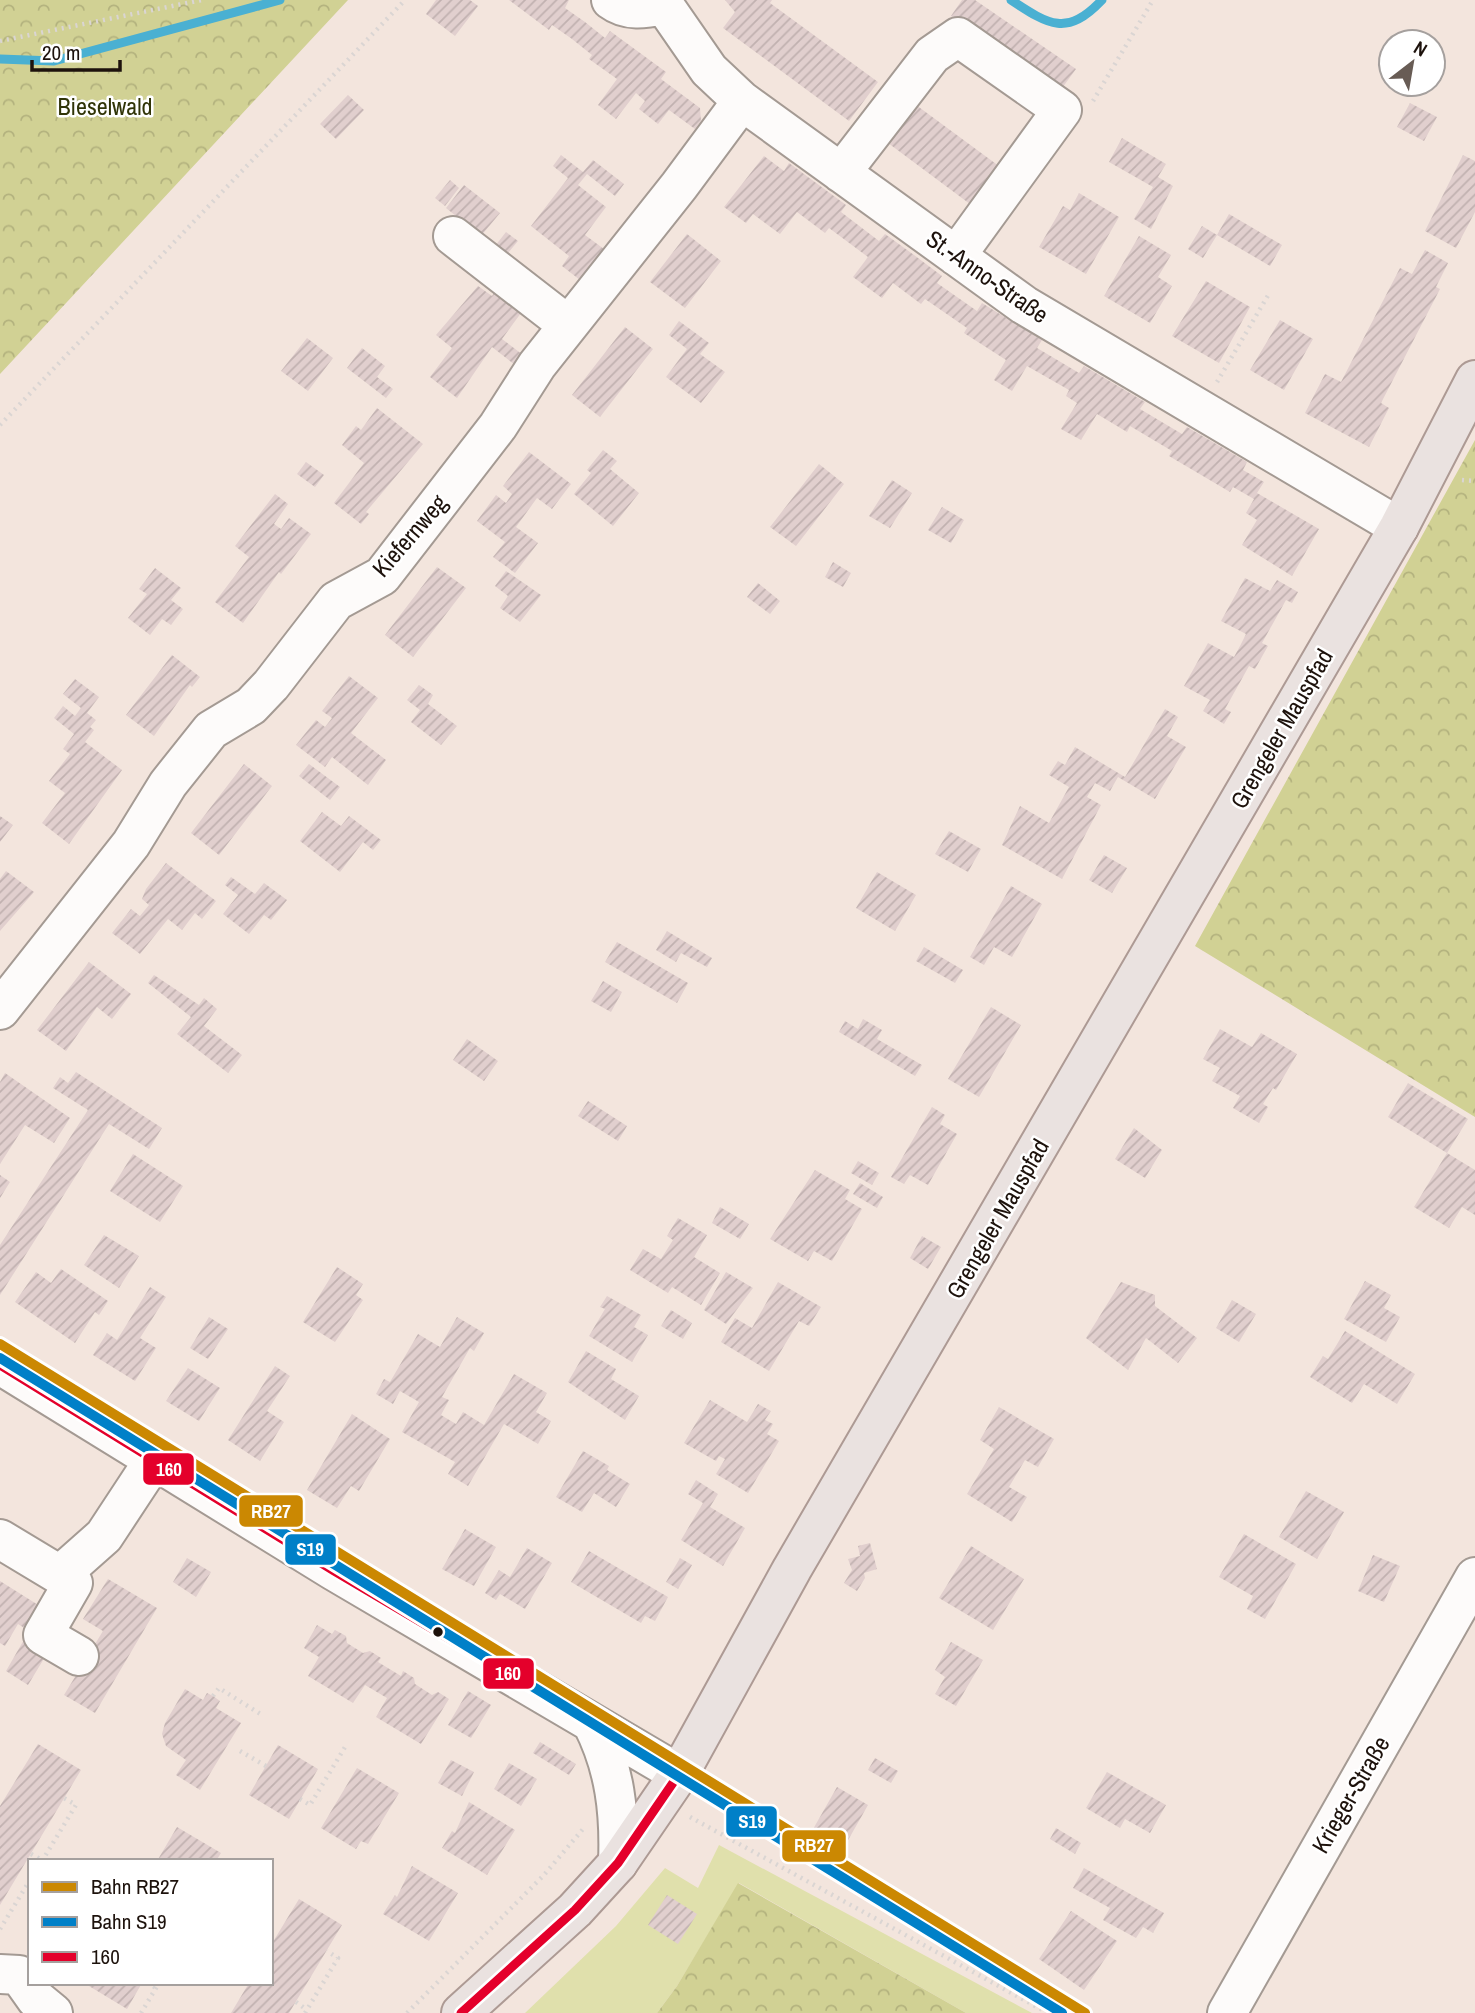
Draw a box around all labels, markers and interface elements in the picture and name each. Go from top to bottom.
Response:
scale bar [32,28,119,72]
north arrow [1377,28,1447,98]
text: N [1409,34,1432,62]
text: 20 m [42,38,80,67]
park label: Bieselwald [57,90,153,122]
street label: St.-Anno-Straße [920,222,1055,330]
street label: Kiefernweg [365,487,454,583]
street label: Grengeler Mauspfad [1222,643,1340,814]
street label: Grengeler Mauspfad [938,1133,1056,1304]
line badge: 160 [142,1452,195,1486]
text: 160 [156,1456,182,1482]
line badge: RB27 [238,1494,304,1528]
text: RB27 [251,1498,291,1524]
line badge: S19 [284,1533,337,1566]
text: S19 [296,1536,324,1562]
unlabelled marker [431,1625,445,1639]
line badge: 160 [482,1657,535,1690]
text: 160 [495,1660,521,1686]
street label: Krieger-Straße [1304,1730,1397,1859]
line badge: S19 [725,1805,778,1838]
text: S19 [738,1808,766,1834]
line badge: RB27 [781,1829,847,1863]
text: RB27 [794,1832,834,1858]
legend [28,1859,273,1985]
text: Bahn RB27 [91,1872,179,1901]
text: Bahn S19 [91,1907,167,1936]
text: 160 [91,1942,120,1971]

